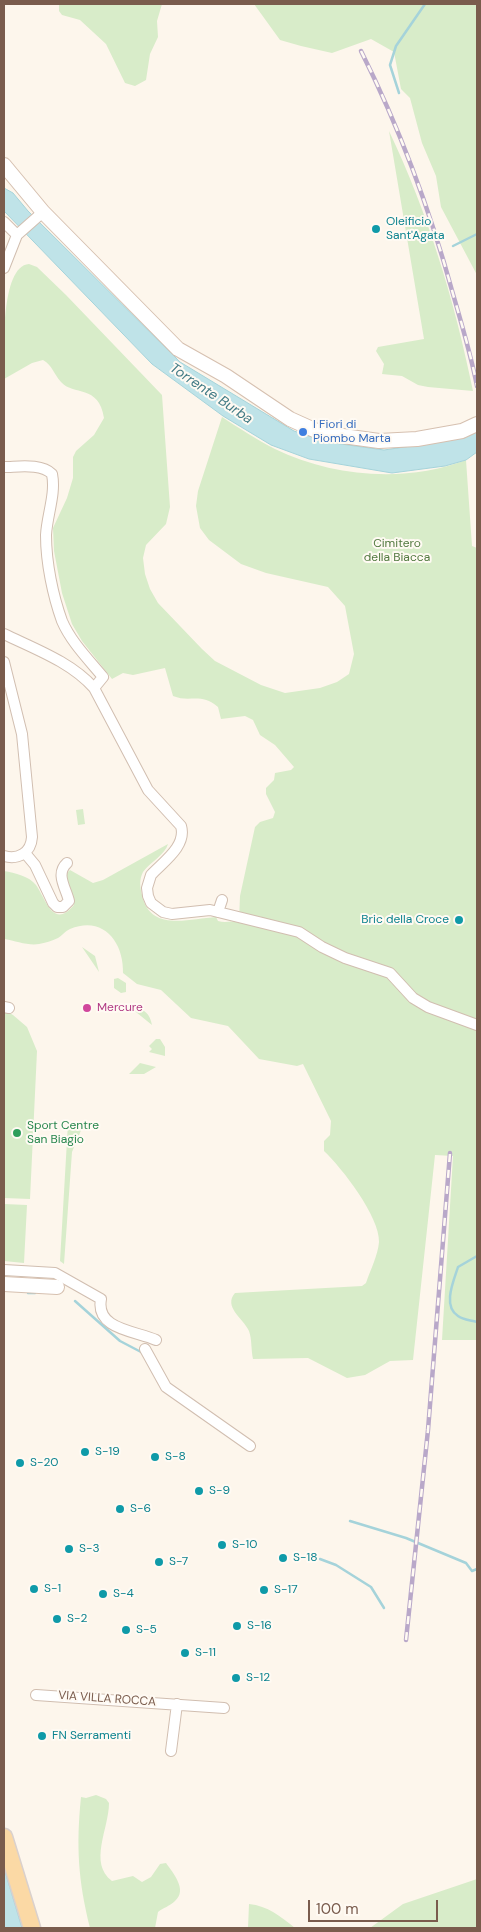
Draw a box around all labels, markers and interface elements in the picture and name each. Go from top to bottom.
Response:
place label: Oleificio Sant'Agata [386,215,445,243]
marker: Oleificio Sant'Agata [370,223,382,235]
water label: Torrente Burba [166,360,256,428]
place label: I Fiori di Piombo Marta [313,418,391,446]
marker: I Fiori di Piombo Marta [297,426,309,438]
park label: Cimitero della Biacca [364,537,430,565]
place label: Bric della Croce [361,913,449,927]
marker: Bric della Croce [453,914,465,926]
place label: Mercure [97,1001,143,1015]
marker: Mercure [81,1002,93,1014]
place label: Sport Centre San Biagio [27,1119,99,1147]
marker: Sport Centre San Biagio [11,1127,23,1139]
place label: S-19 [95,1445,120,1459]
marker: S-19 [79,1446,91,1458]
place label: S-8 [165,1450,186,1464]
marker: S-8 [149,1451,161,1463]
place label: S-20 [30,1456,58,1470]
marker: S-20 [14,1457,26,1469]
place label: S-9 [209,1484,230,1498]
marker: S-9 [193,1485,205,1497]
place label: S-6 [130,1502,151,1516]
marker: S-6 [114,1503,126,1515]
place label: S-10 [232,1538,257,1552]
marker: S-10 [216,1539,228,1551]
place label: S-3 [79,1542,100,1556]
marker: S-3 [63,1543,75,1555]
place label: S-18 [293,1551,317,1565]
marker: S-18 [277,1552,289,1564]
place label: S-7 [169,1555,188,1569]
marker: S-7 [153,1556,165,1568]
place label: S-1 [44,1582,61,1596]
marker: S-1 [28,1583,40,1595]
place label: S-17 [274,1583,298,1597]
marker: S-17 [258,1584,270,1596]
place label: S-4 [113,1587,134,1601]
marker: S-4 [97,1588,109,1600]
place label: S-2 [67,1612,87,1626]
marker: S-2 [51,1613,63,1625]
place label: S-16 [247,1619,272,1633]
marker: S-16 [231,1620,243,1632]
place label: S-5 [136,1623,157,1637]
marker: S-5 [120,1624,132,1636]
place label: S-11 [195,1646,216,1660]
marker: S-11 [179,1647,191,1659]
place label: S-12 [246,1671,270,1685]
marker: S-12 [230,1672,242,1684]
street label: VIA VILLA ROCCA [58,1688,156,1710]
place label: FN Serramenti [52,1729,131,1743]
marker: FN Serramenti [36,1730,48,1742]
scale bar [311,1890,441,1922]
text: 100 m [316,1899,359,1919]

